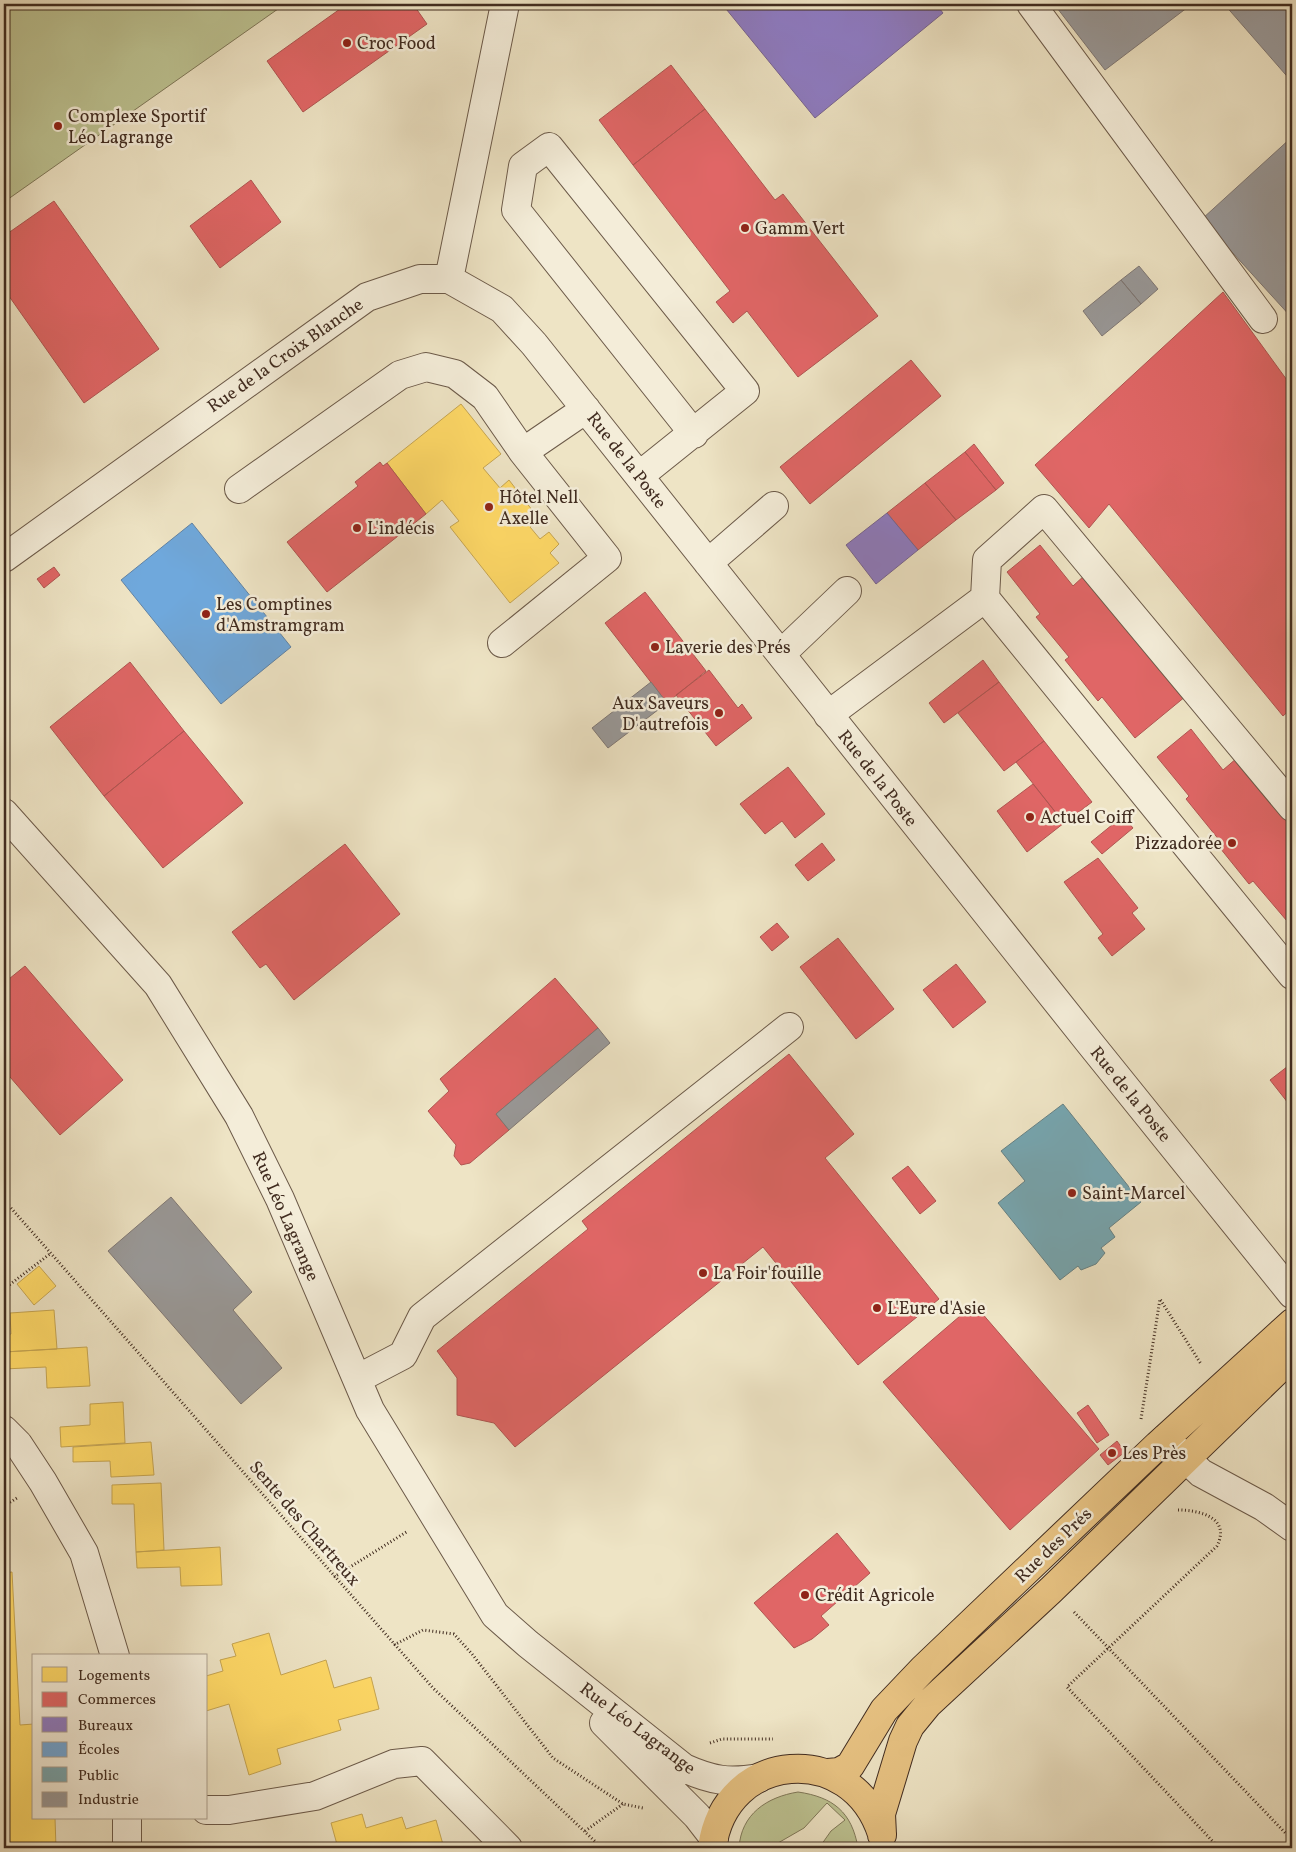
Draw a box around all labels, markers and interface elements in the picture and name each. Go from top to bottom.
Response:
place label: Croc Food [357,32,436,57]
marker: Croc Food [341,37,353,49]
place label: Complexe Sportif Léo Lagrange [68,105,208,151]
marker: Complexe Sportif Léo Lagrange [52,120,64,132]
place label: Gamm Vert [755,217,845,242]
marker: Gamm Vert [739,222,751,234]
street label: Rue de la Croix Blanche [203,293,369,420]
street label: Rue de la Poste [580,407,672,515]
place label: Hôtel Nell Axelle [499,486,578,532]
marker: Hôtel Nell Axelle [483,501,495,513]
place label: L'indécis [367,517,435,542]
marker: L'indécis [351,522,363,534]
place label: Les Comptines d'Amstramgram [216,593,345,639]
marker: Les Comptines d'Amstramgram [200,608,212,620]
place label: Laverie des Prés [665,636,791,661]
marker: Laverie des Prés [649,641,661,653]
place label: Aux Saveurs D'autrefois [612,692,709,738]
marker: Aux Saveurs D'autrefois [713,707,725,719]
street label: Rue de la Poste [831,725,923,833]
place label: Actuel Coiff [1040,806,1135,831]
marker: Actuel Coiff [1024,811,1036,823]
place label: Pizzadorée [1135,832,1222,857]
marker: Pizzadorée [1226,837,1238,849]
street label: Rue de la Poste [1083,1042,1176,1148]
street label: Rue Léo Lagrange [245,1148,324,1285]
place label: Saint-Marcel [1082,1182,1185,1207]
marker: Saint-Marcel [1066,1187,1078,1199]
place label: La Foir'fouille [713,1262,822,1287]
marker: La Foir'fouille [697,1267,709,1279]
place label: L'Eure d'Asie [887,1297,986,1322]
marker: L'Eure d'Asie [871,1302,883,1314]
place label: Les Près [1122,1442,1186,1467]
marker: Les Près [1106,1447,1118,1459]
street label: Sente des Chartreux [242,1456,365,1592]
street label: Rue des Prés [1010,1503,1098,1589]
place label: Crédit Agricole [815,1584,935,1609]
marker: Crédit Agricole [799,1589,811,1601]
legend [32,1654,208,1820]
text: Logements [78,1666,150,1687]
street label: Rue Léo Lagrange [574,1677,700,1781]
text: Commerces [78,1690,156,1711]
text: Bureaux [78,1716,133,1737]
text: Écoles [78,1740,120,1761]
text: Public [78,1766,119,1787]
text: Industrie [78,1790,139,1811]

